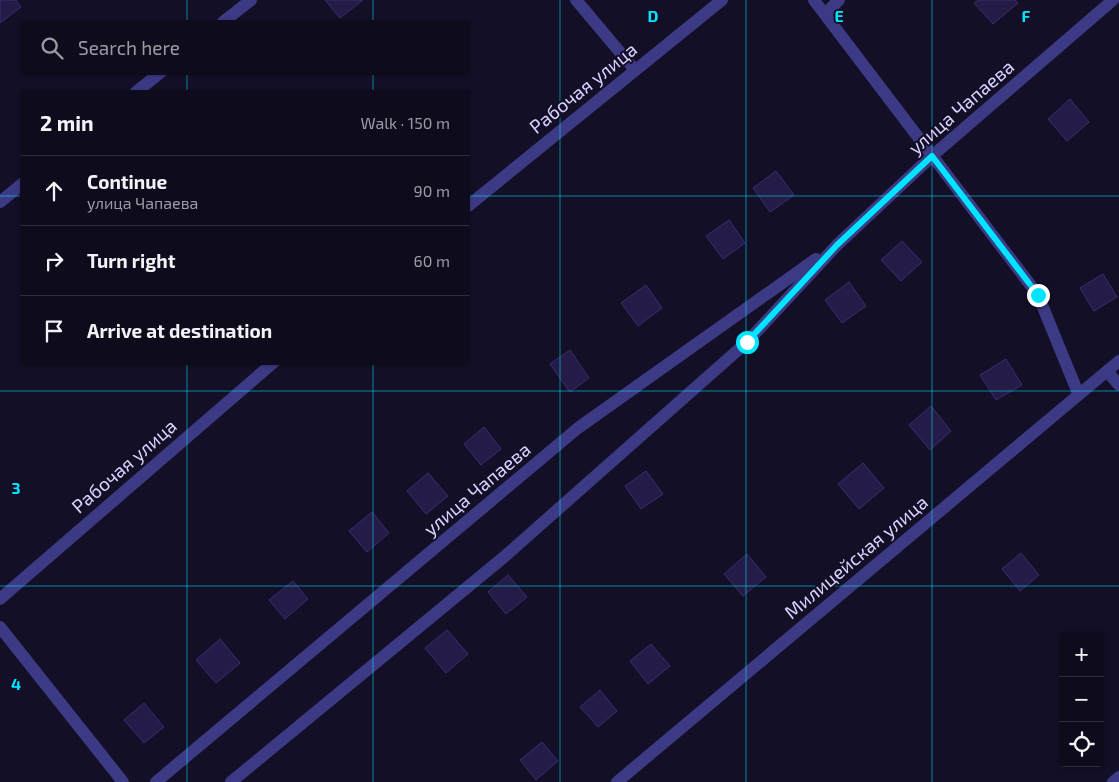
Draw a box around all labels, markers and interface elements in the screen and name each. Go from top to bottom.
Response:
text: D [648,6,659,25]
text: E [834,6,844,25]
text: F [1022,6,1031,25]
search box [20,20,470,75]
icon: search [38,34,66,62]
text: Search here [78,36,180,59]
street label: Рабочая улица [524,37,642,139]
street label: улица Чапаева [903,55,1019,159]
text: 2 min [40,110,94,135]
text: Walk · 150 m [360,113,450,132]
text: Continue [87,170,167,193]
icon: ahead [40,177,68,205]
text: 90 m [414,181,450,200]
text: улица Чапаева [87,193,198,212]
icon: right [40,247,68,275]
text: Turn right [87,249,175,272]
text: 60 m [414,251,450,270]
route end [1027,284,1050,307]
icon: arrive [40,317,68,345]
text: Arrive at destination [87,319,272,342]
route start [736,331,759,354]
street label: Рабочая улица [66,414,182,518]
street label: улица Чапаева [419,437,535,541]
text: 3 [11,478,21,497]
street label: Милицейская улица [779,490,933,624]
map controls [1059,632,1104,767]
button: + [1059,632,1104,677]
text: 4 [11,674,21,693]
button: − [1059,677,1104,722]
button: locate [1059,722,1104,767]

